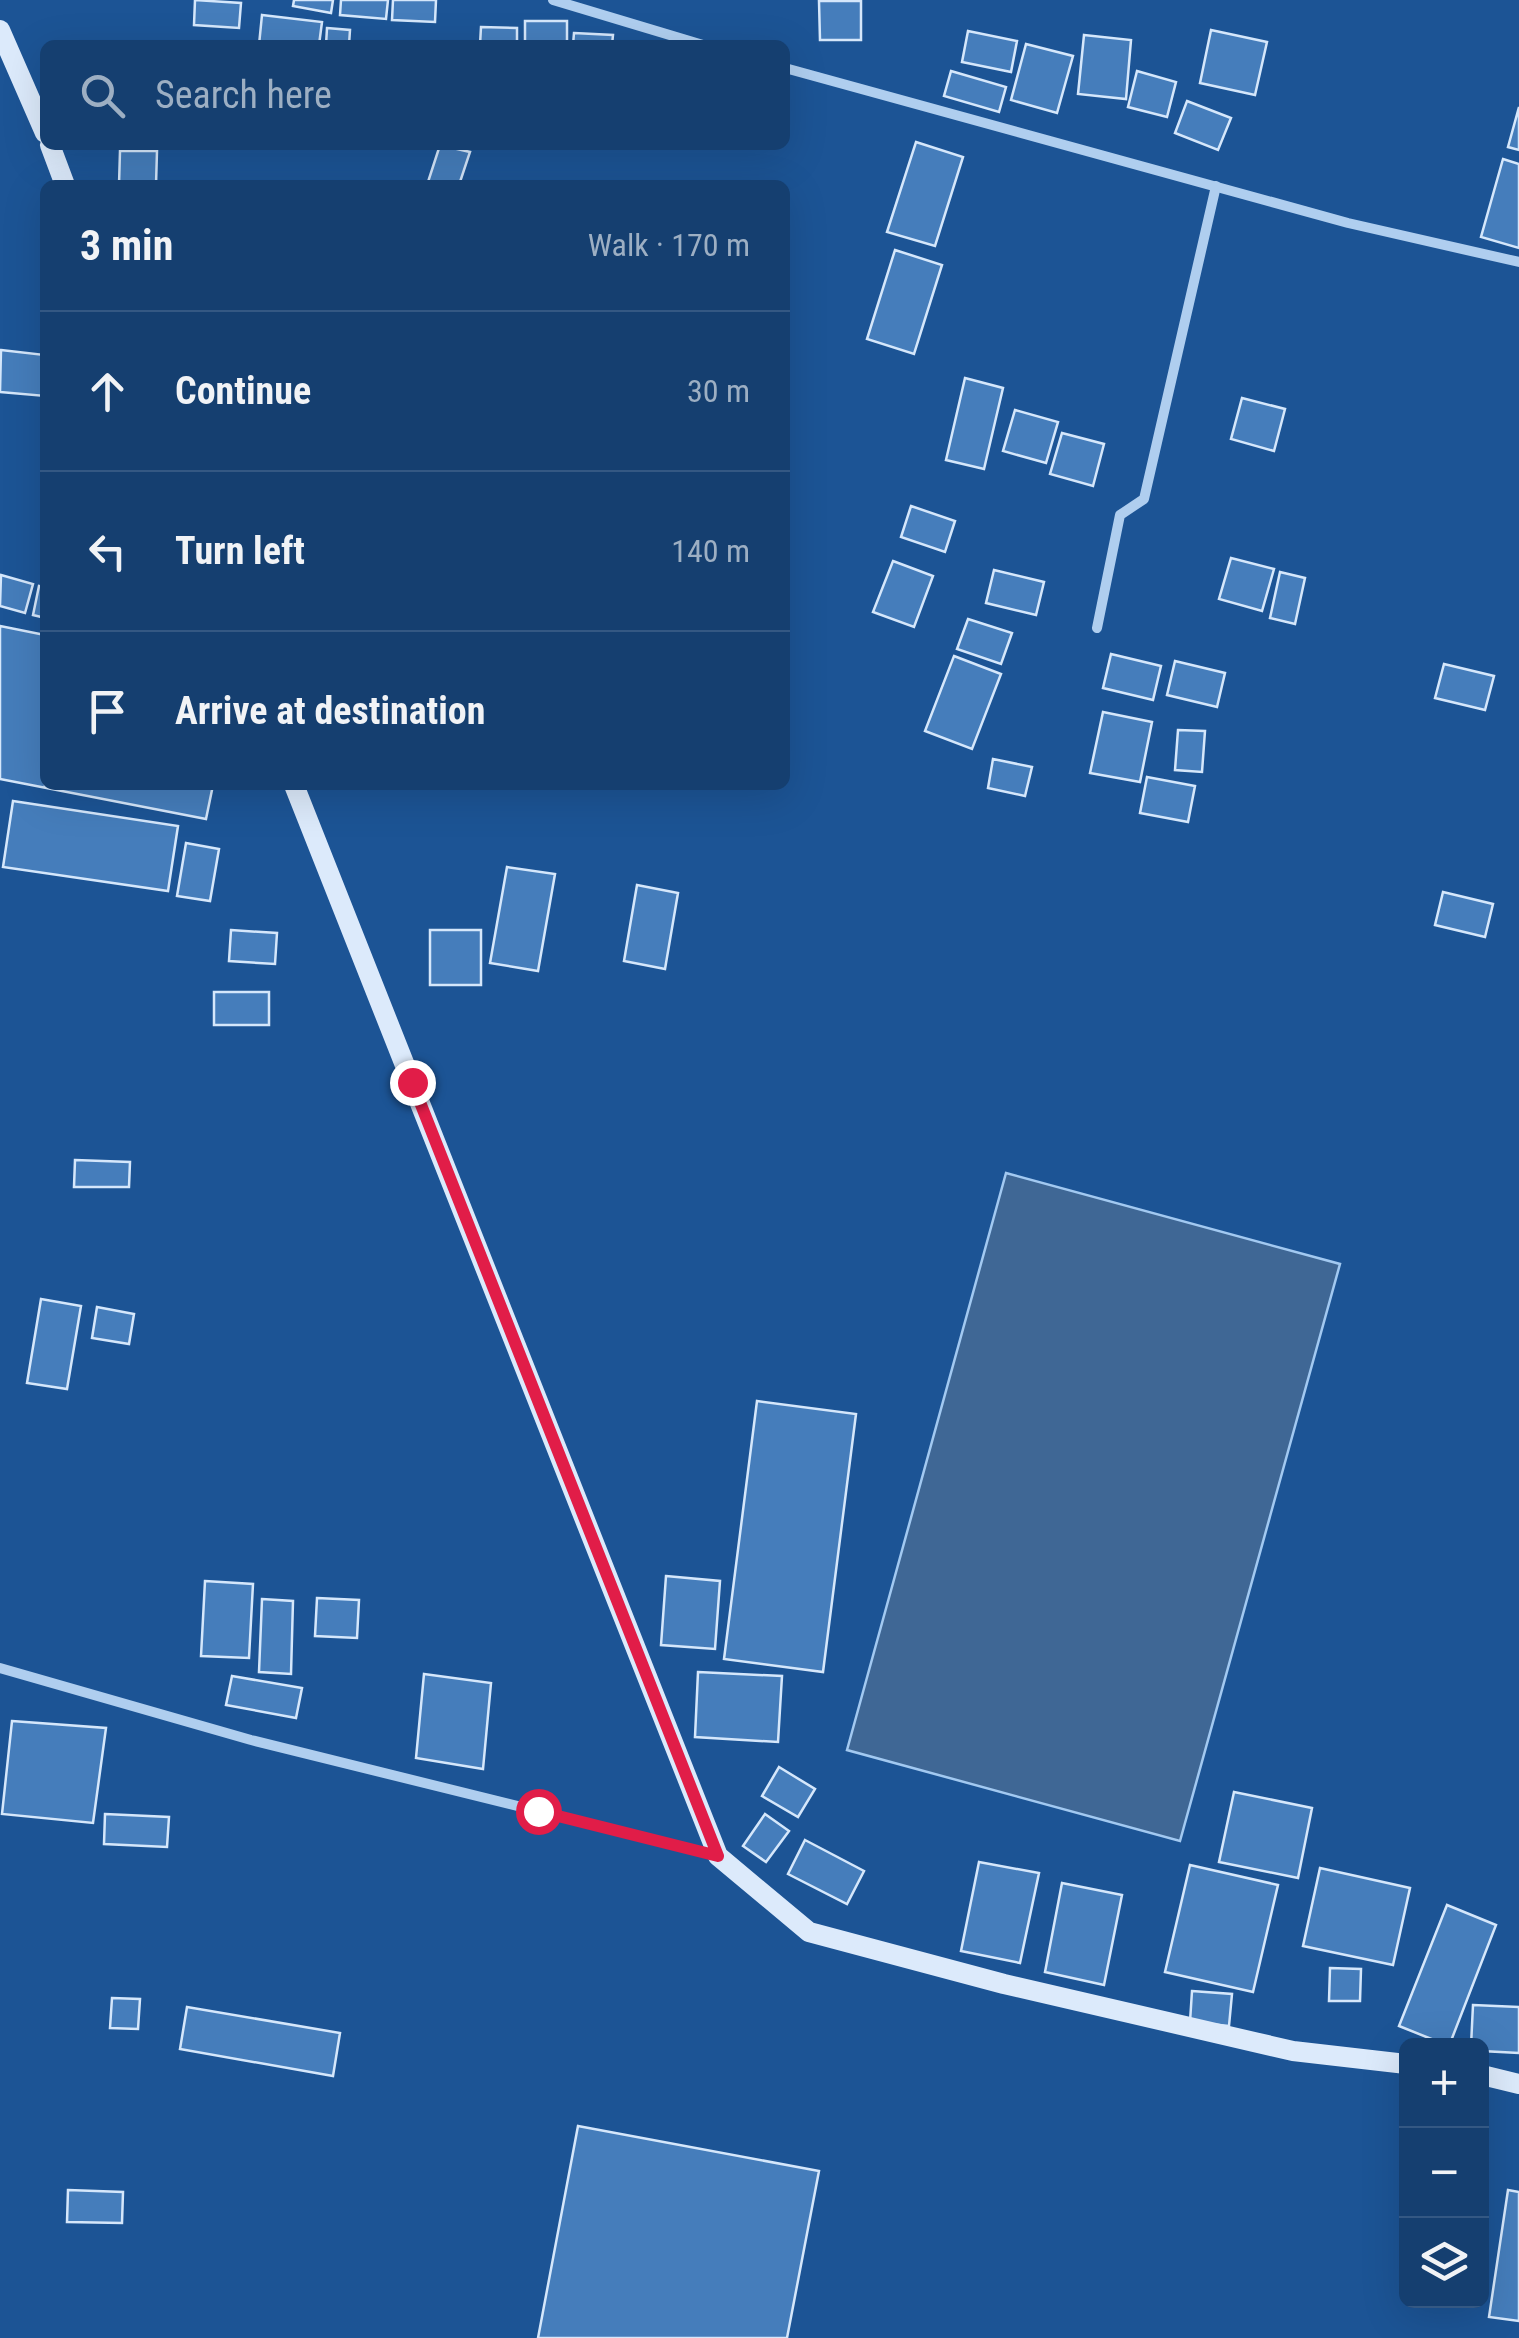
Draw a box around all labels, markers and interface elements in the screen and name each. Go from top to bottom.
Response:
search box [40,40,790,150]
icon: search [75,68,130,123]
text: Search here [155,73,332,117]
text: 3 min [80,221,173,270]
text: Walk · 170 m [588,226,750,264]
icon: ahead [80,364,135,419]
text: Continue [175,369,311,413]
text: 30 m [687,372,750,410]
icon: left [80,524,135,579]
text: Turn left [175,529,305,573]
text: 140 m [671,532,750,570]
icon: arrive [80,684,135,739]
text: Arrive at destination [175,689,485,733]
route end [390,1060,436,1106]
route start [516,1789,562,1835]
map controls [1399,2038,1489,2308]
button: + [1399,2038,1489,2128]
button: − [1399,2128,1489,2218]
button: layers [1399,2218,1489,2308]

